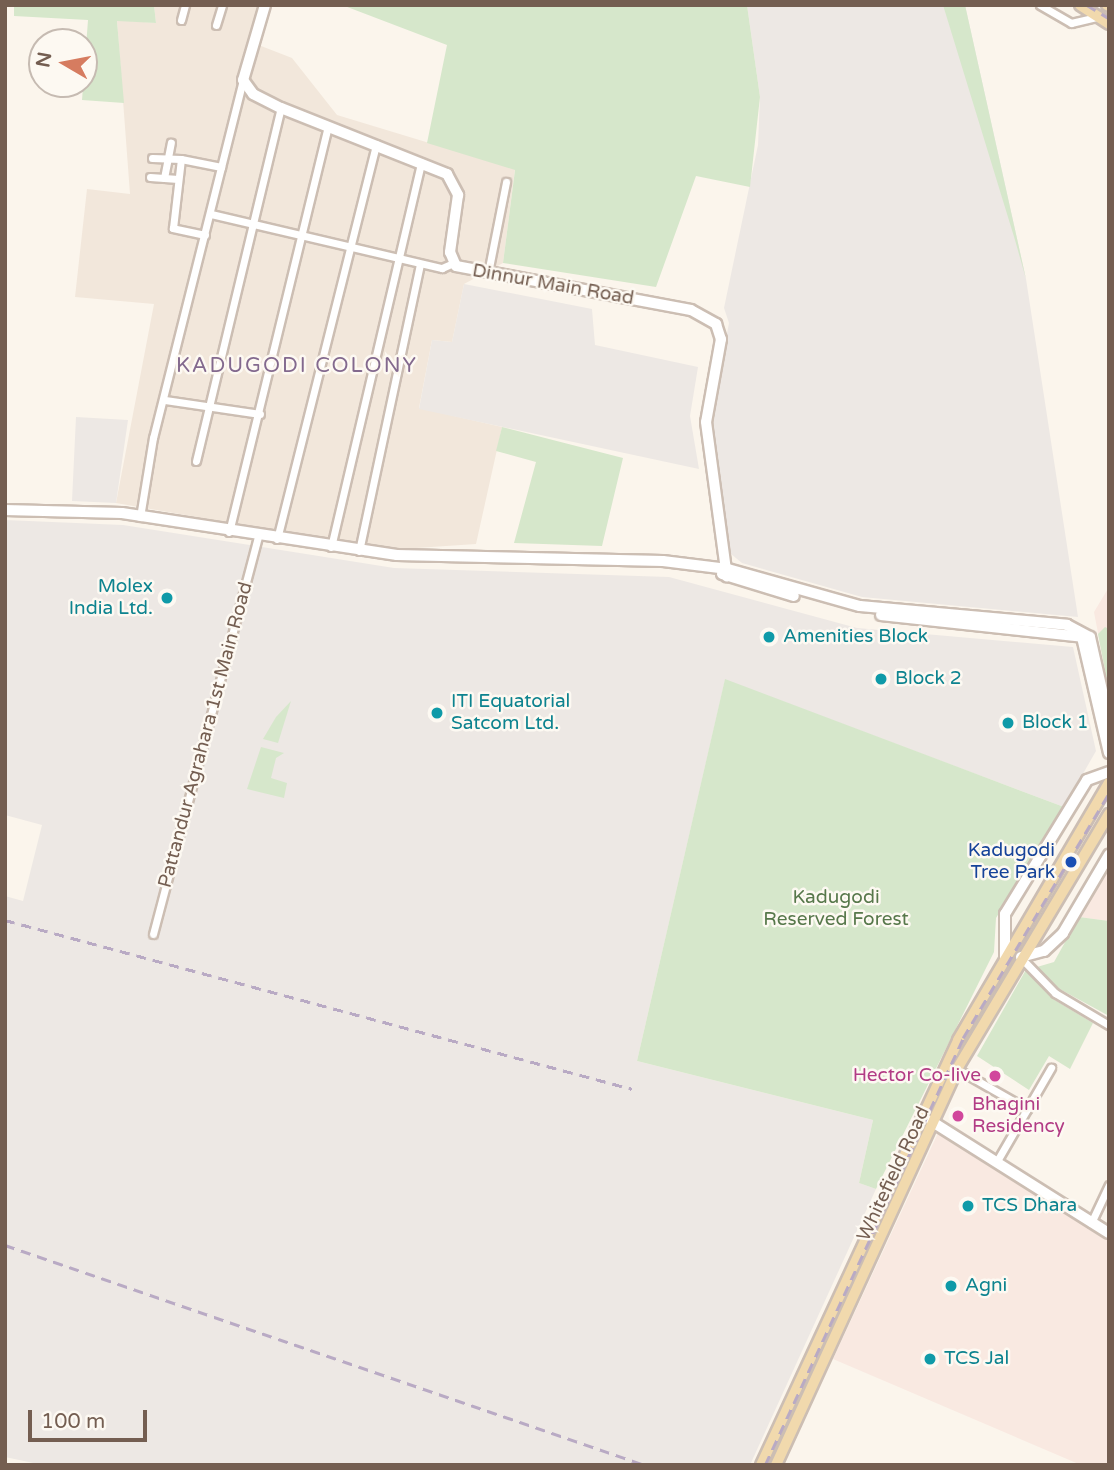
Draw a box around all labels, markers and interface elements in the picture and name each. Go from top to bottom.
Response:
north arrow [28,28,98,98]
text: N [32,50,56,69]
street label: Dinnur Main Road [470,260,636,310]
district label: KADUGODI COLONY [178,353,416,379]
place label: Molex India Ltd. [69,576,153,620]
street label: Pattandur Agrahara 1st Main Road [154,580,258,890]
marker: Molex India Ltd. [159,590,175,606]
place label: Amenities Block [783,626,928,648]
marker: Amenities Block [761,629,777,645]
place label: Block 2 [895,668,962,690]
marker: Block 2 [873,671,889,687]
place label: ITI Equatorial Satcom Ltd. [451,691,570,735]
marker: ITI Equatorial Satcom Ltd. [429,705,445,721]
place label: Block 1 [1022,712,1089,734]
marker: Block 1 [1000,715,1016,731]
place label: Kadugodi Tree Park [968,840,1055,884]
marker: Kadugodi Tree Park [1061,852,1081,872]
park label: Kadugodi Reserved Forest [763,887,909,931]
place label: Hector Co-live [853,1065,981,1087]
marker: Hector Co-live [987,1068,1003,1084]
place label: Bhagini Residency [972,1094,1065,1138]
street label: Whitefield Road [853,1103,935,1245]
marker: Bhagini Residency [950,1108,966,1124]
place label: TCS Dhara [982,1195,1077,1217]
marker: TCS Dhara [960,1198,976,1214]
place label: Agni [965,1275,1007,1297]
marker: Agni [943,1278,959,1294]
place label: TCS Jal [944,1348,1009,1370]
marker: TCS Jal [922,1351,938,1367]
scale bar [32,1396,150,1440]
text: 100 m [41,1409,105,1434]

